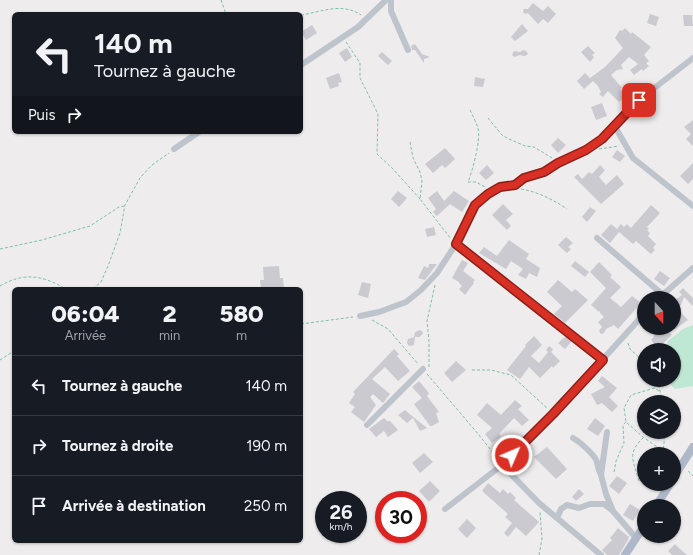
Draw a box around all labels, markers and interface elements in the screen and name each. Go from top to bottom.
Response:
text: 140 m [94,26,173,60]
icon: left [28,28,80,80]
text: Tournez à gauche [94,60,236,82]
pin [622,83,656,117]
icon: arrive [628,89,650,111]
icon: right [63,104,85,126]
text: Puis [28,106,55,124]
north arrow [637,291,681,335]
map controls [637,291,681,543]
text: 06:04 [51,299,120,328]
text: 2 [163,299,177,328]
text: 580 [219,299,264,328]
text: Arrivée [65,328,106,343]
text: min [159,328,180,343]
text: m [236,328,247,343]
button: sound [637,343,681,387]
icon: left [28,375,50,397]
text: Tournez à gauche [62,377,182,395]
text: 140 m [245,377,287,395]
button: layers [637,395,681,439]
position arrow [491,434,533,476]
icon: right [28,435,50,457]
text: Tournez à droite [62,437,173,455]
text: 190 m [246,437,287,455]
button: + [637,447,681,491]
speed limit sign: 30 [375,491,427,543]
icon: arrive [28,495,50,517]
text: Arrivée à destination [62,497,206,515]
text: 250 m [244,497,287,515]
button: − [637,499,681,543]
text: 26 [329,500,353,524]
text: km/h [330,520,352,533]

